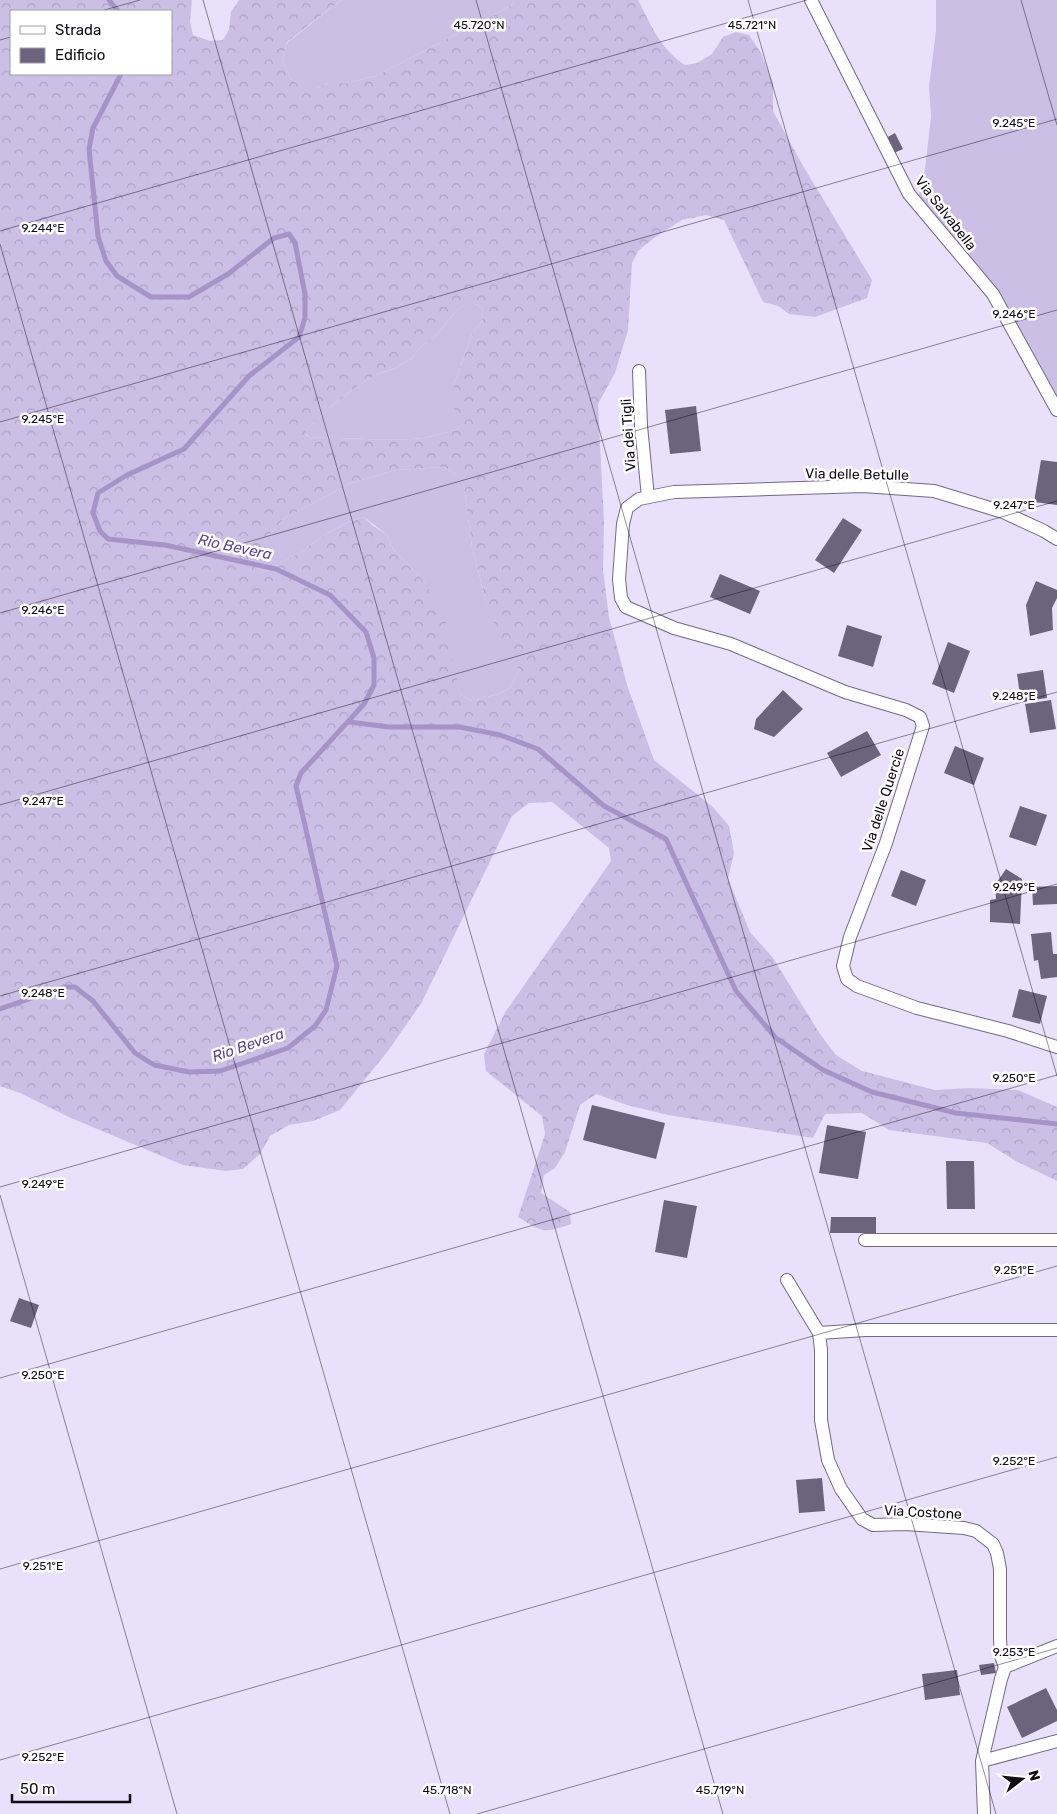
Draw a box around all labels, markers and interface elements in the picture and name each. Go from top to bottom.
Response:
legend [10,10,172,75]
text: 45.720°N [454,18,504,32]
text: 45.721°N [728,18,776,32]
text: Strada [55,21,101,39]
text: Edificio [55,46,105,64]
text: 9.245°E [993,116,1035,130]
street label: Via Salvabella [911,173,980,254]
text: 9.244°E [21,221,65,235]
text: 9.246°E [993,307,1035,321]
street label: Via dei Tigli [617,398,640,472]
text: 9.245°E [22,412,64,426]
street label: Via delle Betulle [805,465,909,484]
text: 9.247°E [993,498,1035,512]
water label: Rio Bevera [197,530,274,564]
text: 9.246°E [22,603,64,617]
text: 9.248°E [992,689,1036,703]
street label: Via delle Quercie [859,746,908,854]
text: 9.247°E [22,794,64,808]
text: 9.249°E [993,880,1035,894]
text: 9.248°E [21,986,65,1000]
water label: Rio Bevera [210,1024,286,1066]
text: 9.250°E [992,1071,1036,1085]
text: 9.249°E [22,1177,64,1191]
text: 9.251°E [994,1263,1034,1277]
text: 9.250°E [21,1368,65,1382]
text: 9.252°E [993,1454,1035,1468]
street label: Via Costone [884,1502,963,1523]
text: 9.251°E [23,1559,63,1573]
text: 9.253°E [993,1645,1035,1659]
text: 9.252°E [22,1750,64,1764]
north arrow [997,1754,1047,1804]
text: N [1024,1768,1044,1783]
scale bar [12,1772,130,1804]
text: 50 m [20,1780,55,1798]
text: 45.718°N [422,1783,472,1797]
text: 45.719°N [696,1783,744,1797]

